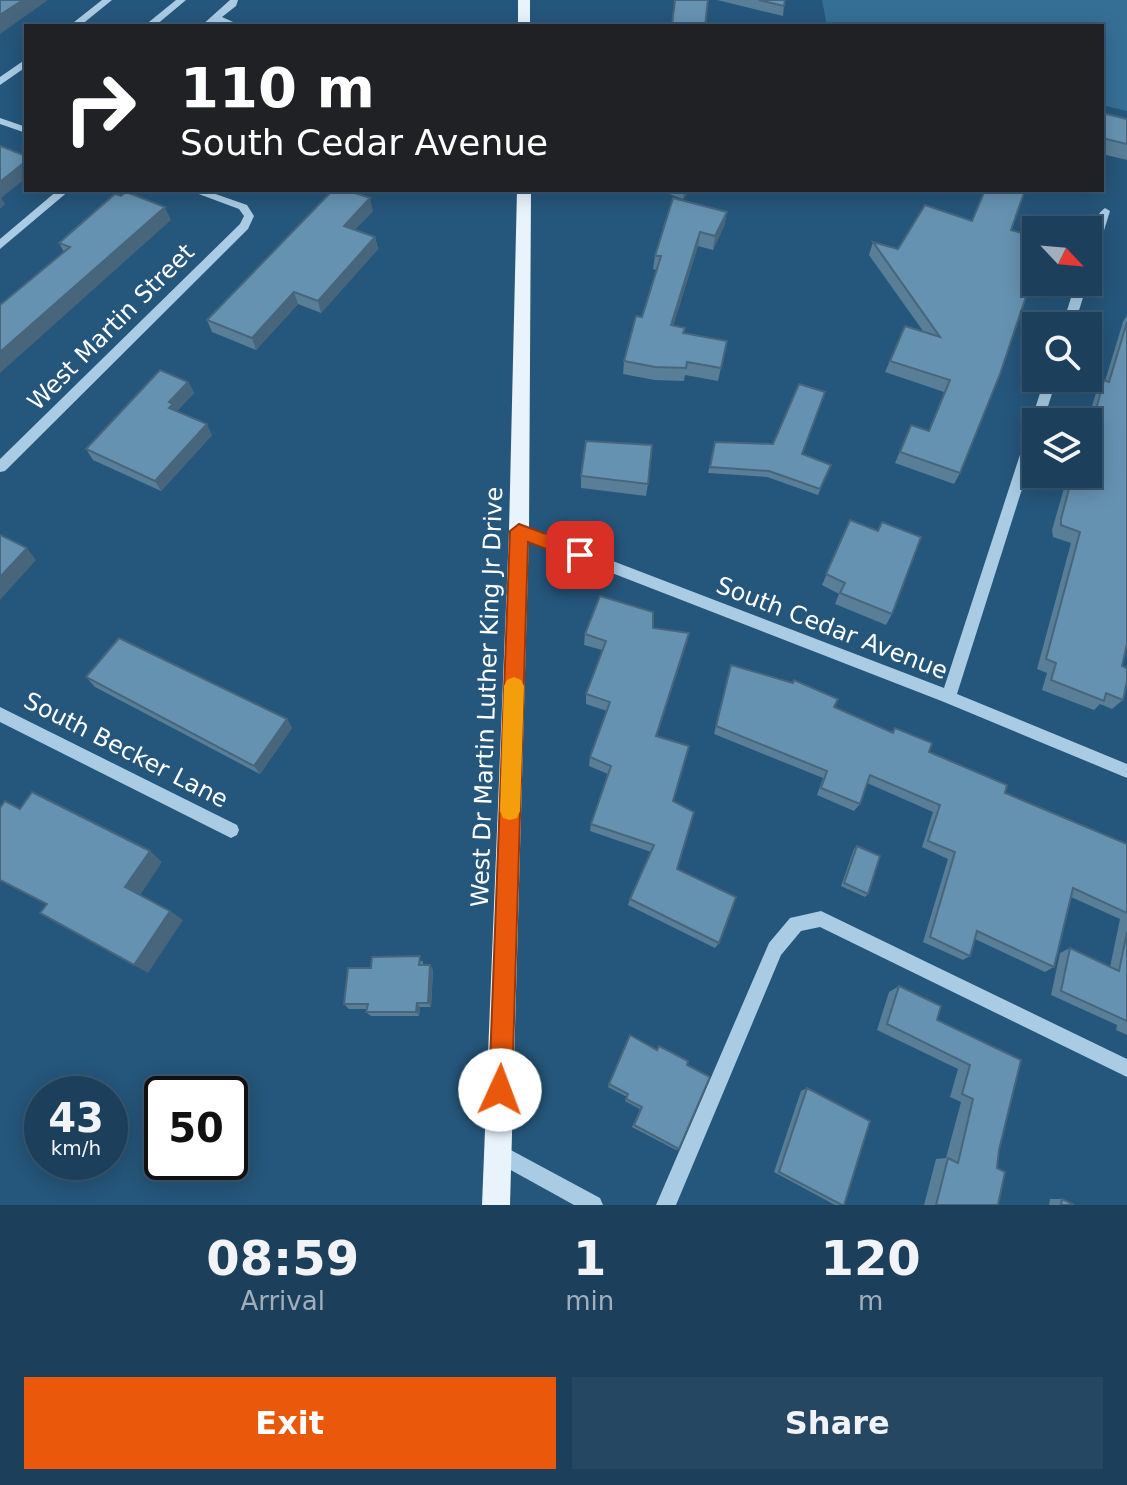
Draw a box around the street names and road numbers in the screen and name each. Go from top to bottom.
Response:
street label: West Martin Street [22,238,200,416]
street label: West Dr Martin Luther King Jr Drive [466,486,508,908]
street label: South Cedar Avenue [712,571,952,685]
street label: South Becker Lane [19,686,233,814]

